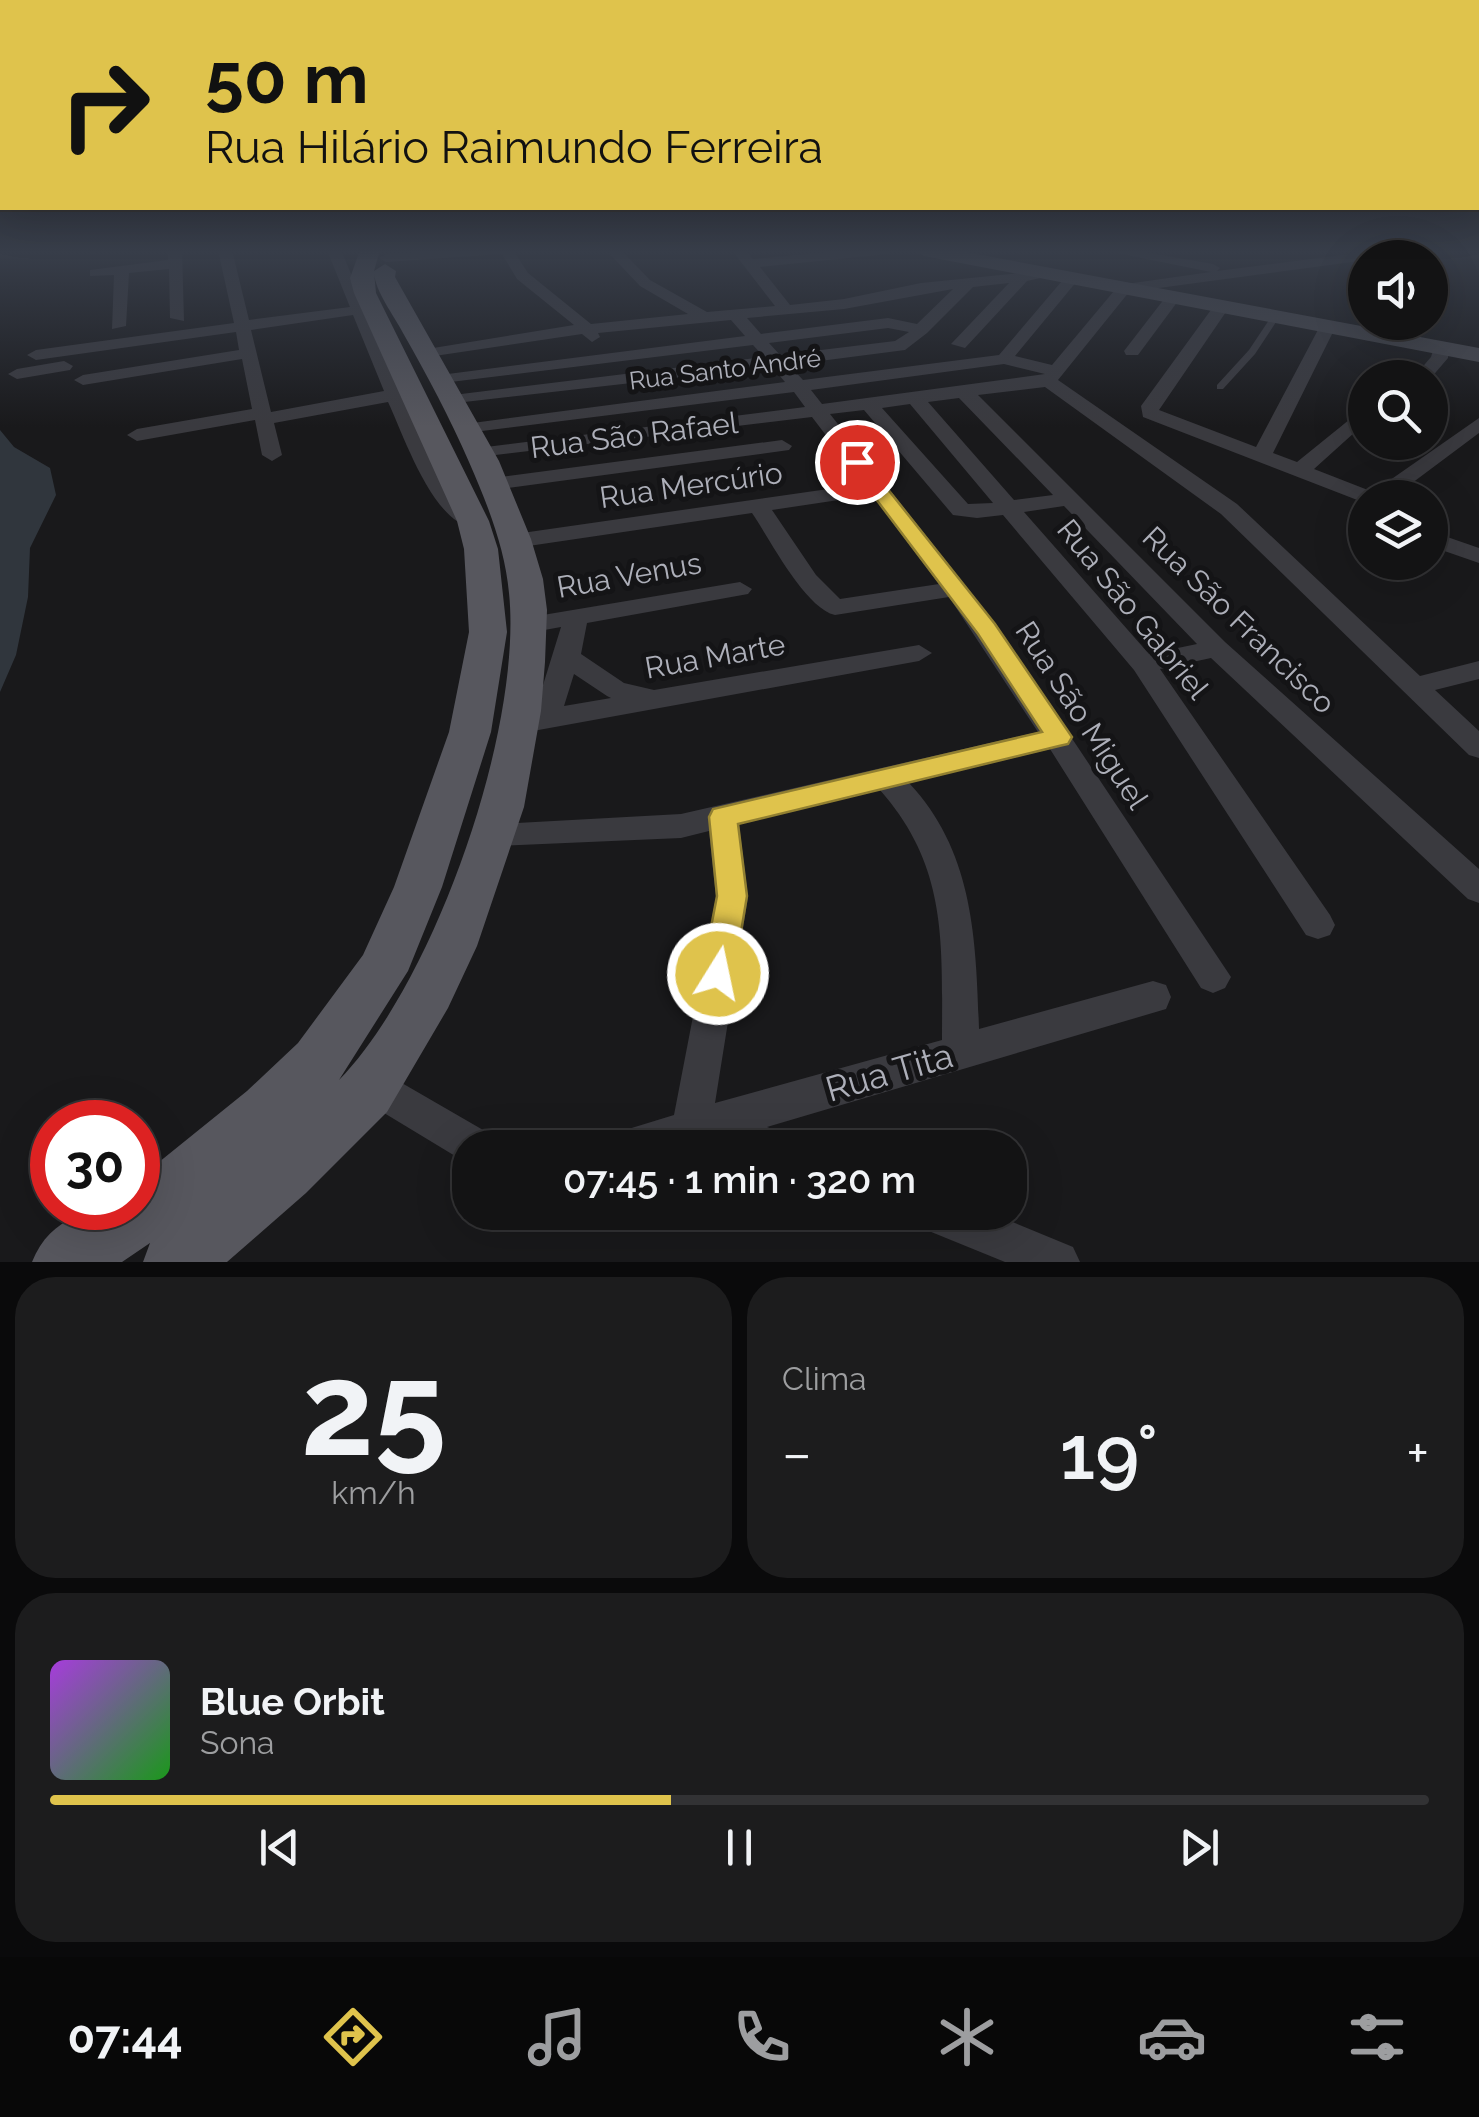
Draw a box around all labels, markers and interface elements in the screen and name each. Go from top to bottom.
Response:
text: 50 m [205,37,369,119]
icon: right [40,40,170,170]
text: Rua Hilário Raimundo Ferreira [205,121,823,174]
map controls [1348,240,1448,580]
button: sound [1348,240,1448,340]
street label: Rua Santo André [627,342,823,396]
button: search [1348,360,1448,460]
street label: Rua São Rafael [528,405,741,465]
pin [815,420,900,505]
icon: arrive [830,435,885,490]
street label: Rua Mercúrio [597,455,785,515]
button: layers [1348,480,1448,580]
street label: Rua São Gabriel [1050,512,1216,706]
street label: Rua São Francisco [1136,519,1342,721]
street label: Rua Venus [554,545,704,605]
street label: Rua São Miguel [1008,615,1156,816]
street label: Rua Marte [642,626,788,686]
position arrow [666,922,770,1026]
street label: Rua Tita [821,1034,957,1110]
speed limit sign: 30 [30,1100,160,1230]
text: 07:45 · 1 min · 320 m [563,1157,916,1202]
text: 25 [301,1333,446,1485]
text: Clima [782,1360,866,1397]
text: 19° [1060,1408,1158,1497]
text: − [782,1421,812,1486]
text: + [1406,1421,1429,1486]
text: km/h [331,1474,416,1511]
text: Blue Orbit [200,1679,385,1724]
text: Sona [200,1724,275,1761]
icon: previous [252,1820,307,1875]
icon: pause [712,1820,767,1875]
icon: next [1172,1820,1227,1875]
icon: directions [318,2002,388,2072]
icon: music [522,2002,592,2072]
icon: phone [727,2002,797,2072]
icon: climate [932,2002,1002,2072]
icon: car [1137,2002,1207,2072]
icon: filters [1342,2002,1412,2072]
text: 07:44 [67,2011,183,2064]

